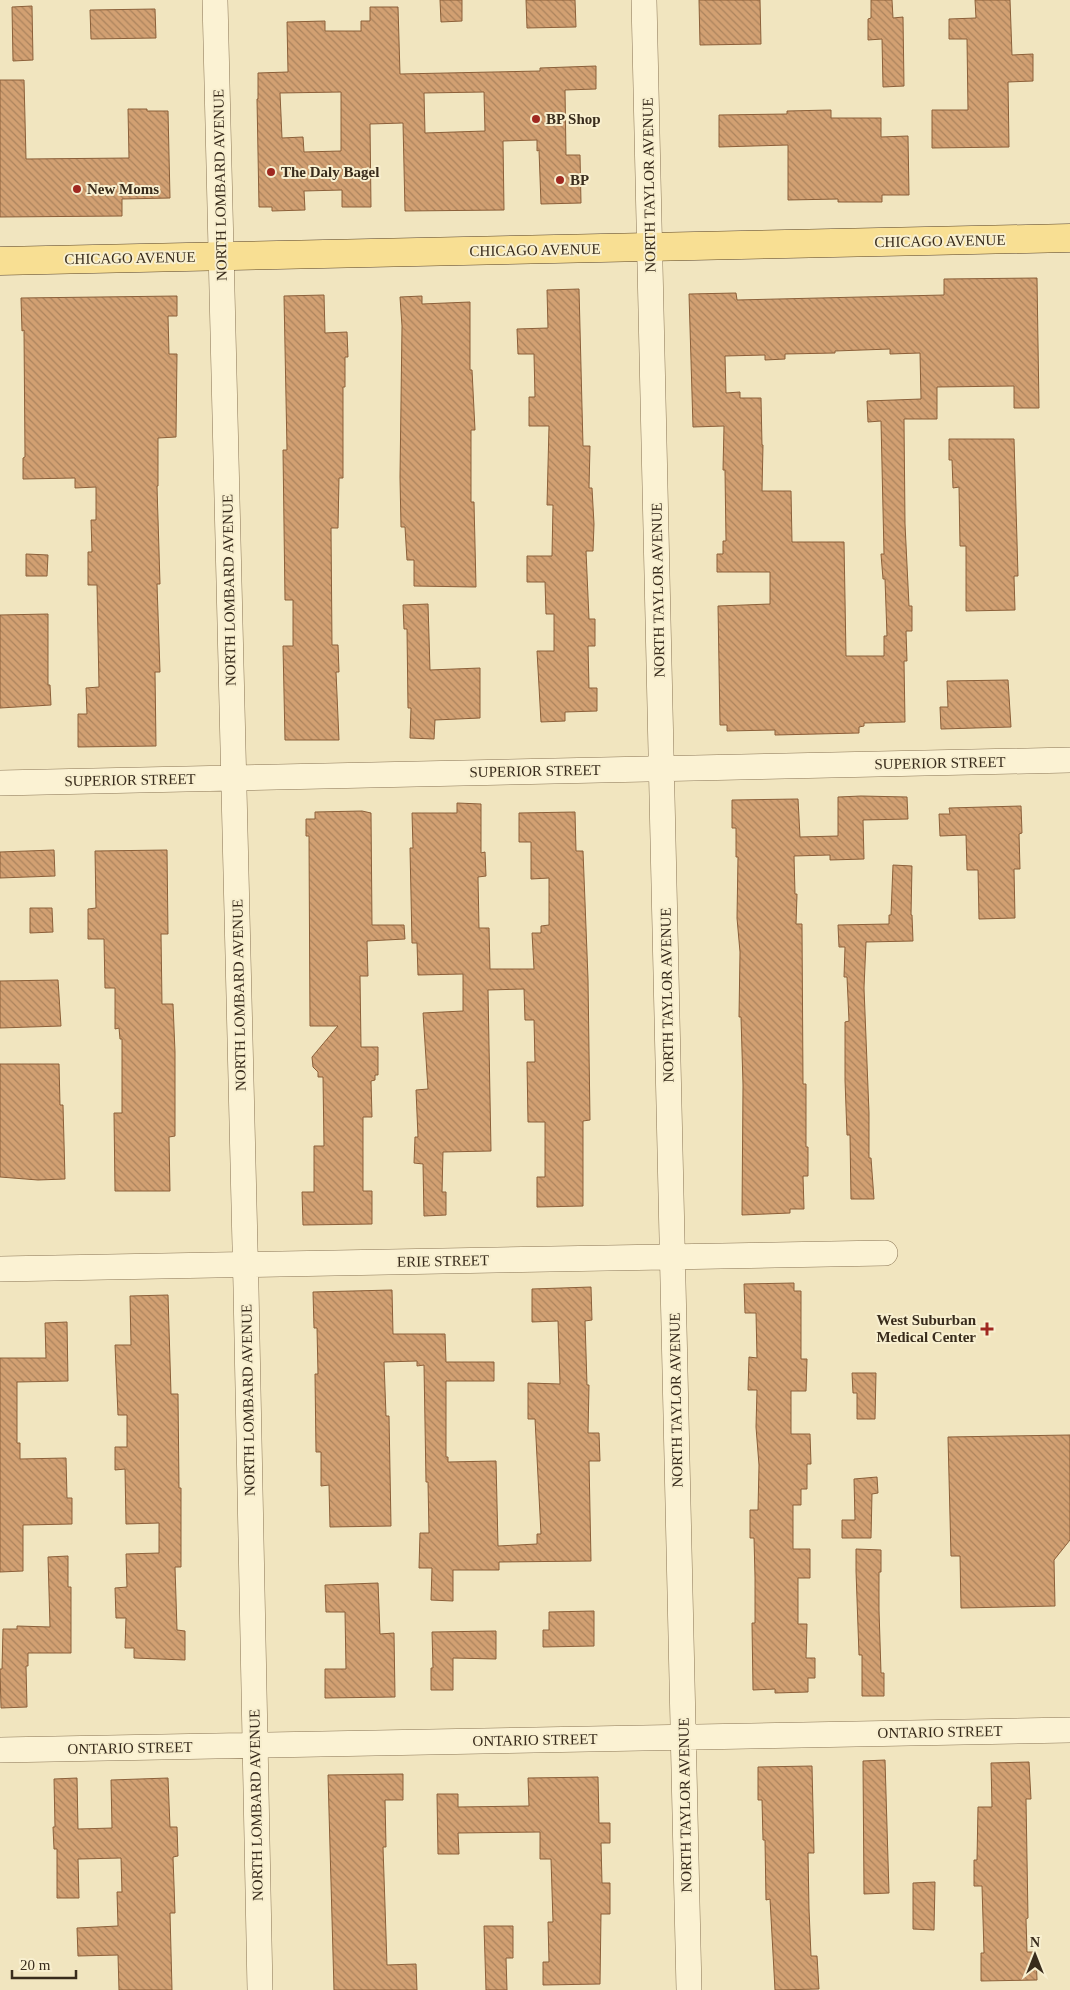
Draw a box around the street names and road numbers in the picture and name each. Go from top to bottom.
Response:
street label: NORTH LOMBARD AVENUE [210,89,230,281]
street label: NORTH TAYLOR AVENUE [639,97,659,273]
street label: CHICAGO AVENUE [874,232,1006,250]
street label: CHICAGO AVENUE [469,241,601,259]
street label: CHICAGO AVENUE [64,249,196,267]
street label: NORTH LOMBARD AVENUE [219,494,239,686]
street label: NORTH TAYLOR AVENUE [648,502,668,678]
street label: SUPERIOR STREET [874,754,1006,772]
street label: SUPERIOR STREET [469,762,601,780]
street label: SUPERIOR STREET [64,771,196,789]
street label: NORTH LOMBARD AVENUE [229,899,249,1091]
street label: NORTH TAYLOR AVENUE [657,907,677,1083]
street label: ERIE STREET [397,1252,489,1270]
street label: NORTH LOMBARD AVENUE [238,1304,258,1496]
street label: NORTH TAYLOR AVENUE [666,1312,686,1488]
street label: NORTH LOMBARD AVENUE [246,1709,266,1901]
street label: NORTH TAYLOR AVENUE [675,1717,695,1893]
street label: ONTARIO STREET [877,1723,1003,1741]
street label: ONTARIO STREET [472,1731,598,1749]
street label: ONTARIO STREET [67,1739,193,1757]

